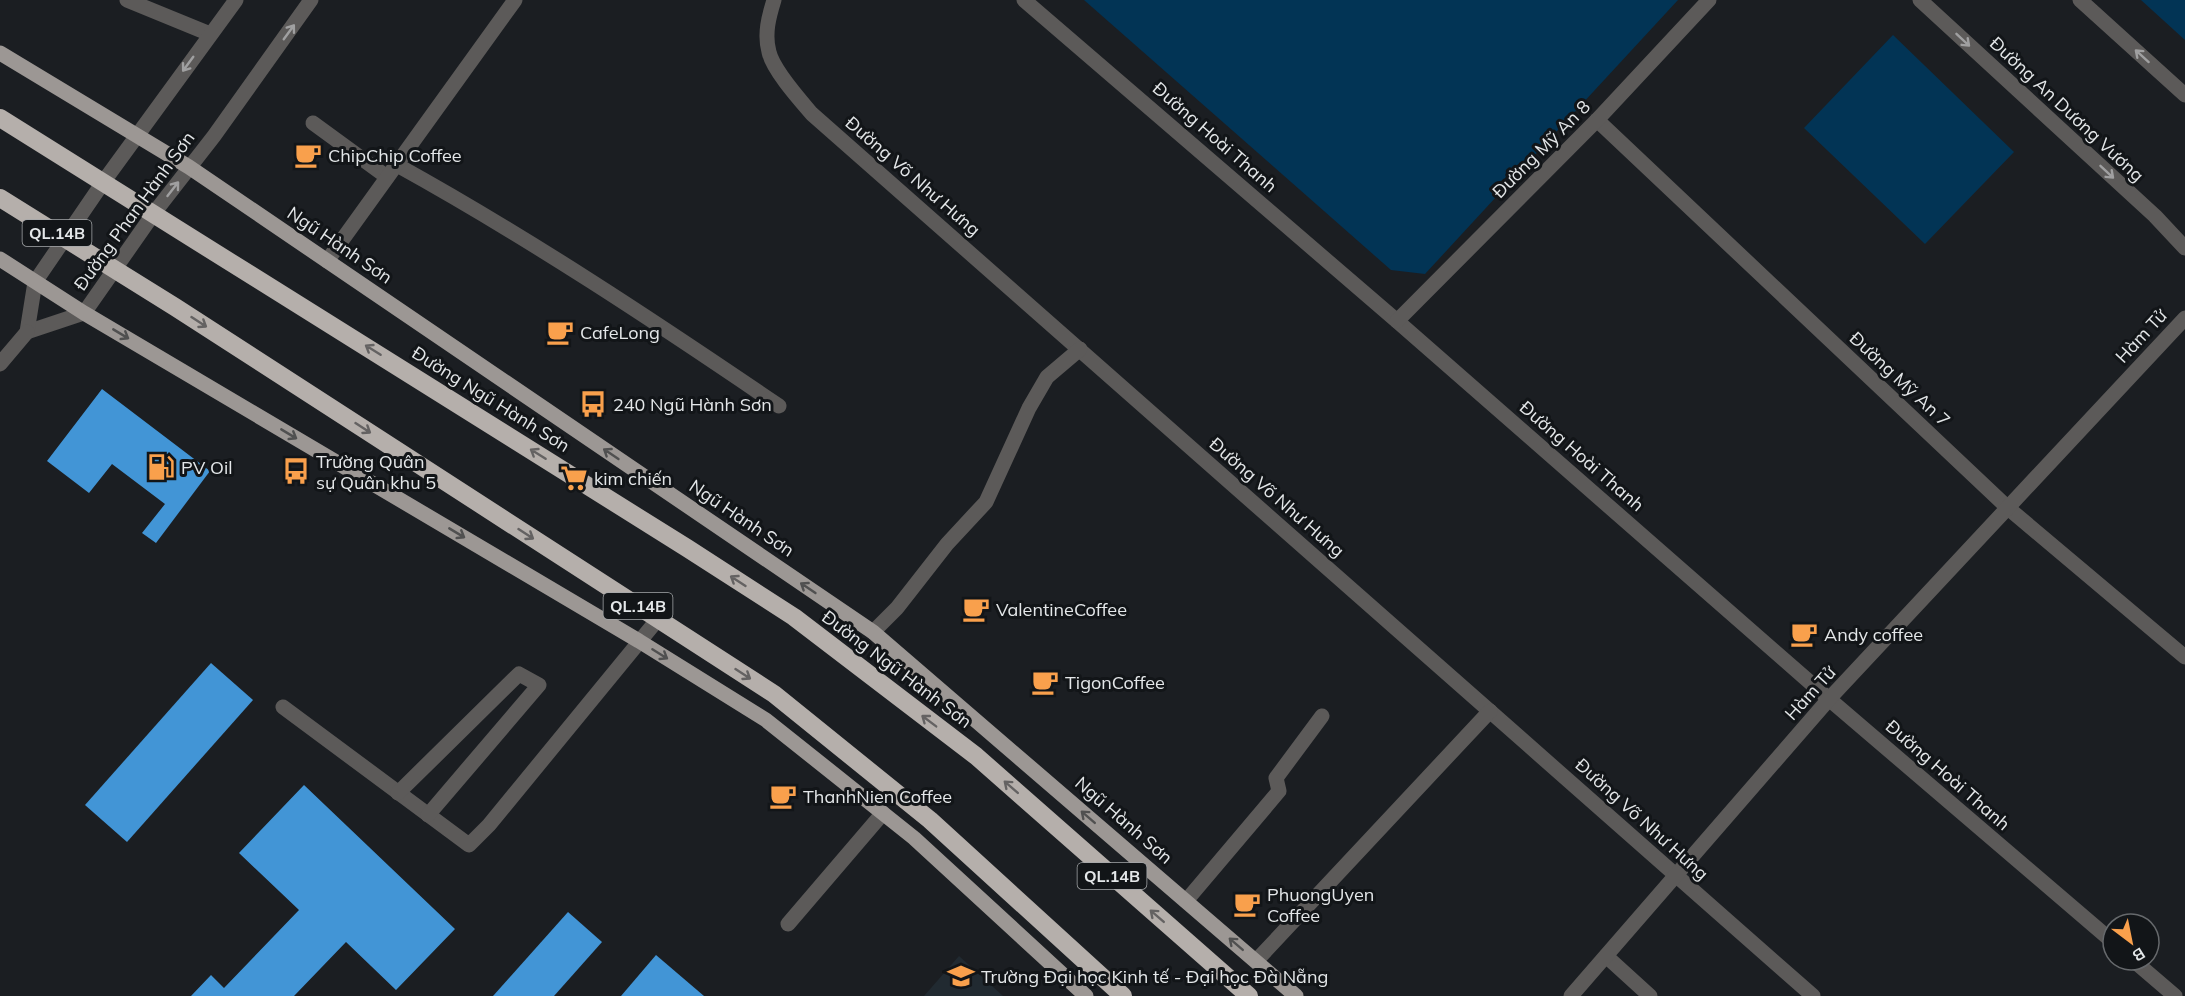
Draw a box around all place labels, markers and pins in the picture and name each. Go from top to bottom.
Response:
cafe icon: ChipChip Coffee [293,140,323,170]
place label: ChipChip Coffee [328,144,462,167]
cafe icon: CafeLong [545,317,575,347]
place label: CafeLong [580,321,660,344]
bus stop icon: 240 Ngũ Hành Sơn [578,389,608,419]
place label: 240 Ngũ Hành Sơn [613,393,772,416]
place label: Trường Quân sự Quân khu 5 [316,450,436,494]
fuel station icon: PV Oil [146,452,176,482]
place label: PV Oil [181,456,232,479]
bus stop icon: Trường Quân sự Quân khu 5 [281,456,311,486]
supermarket icon: kim chiến [559,463,589,493]
place label: kim chiến [594,467,672,490]
cafe icon: ValentineCoffee [961,594,991,624]
place label: ValentineCoffee [996,598,1127,621]
cafe icon: Andy coffee [1789,619,1819,649]
place label: Andy coffee [1824,623,1923,646]
cafe icon: TigonCoffee [1030,667,1060,697]
place label: TigonCoffee [1065,671,1165,694]
cafe icon: ThanhNien Coffee [768,781,798,811]
place label: ThanhNien Coffee [803,785,952,808]
place label: PhuongUyen Coffee [1267,883,1374,927]
cafe icon: PhuongUyen Coffee [1232,889,1262,919]
school or university icon: Trường Đại học Kinh tế - Đại học Đà Nẵng [946,961,976,991]
place label: Trường Đại học Kinh tế - Đại học Đà Nẵng [981,965,1328,988]

